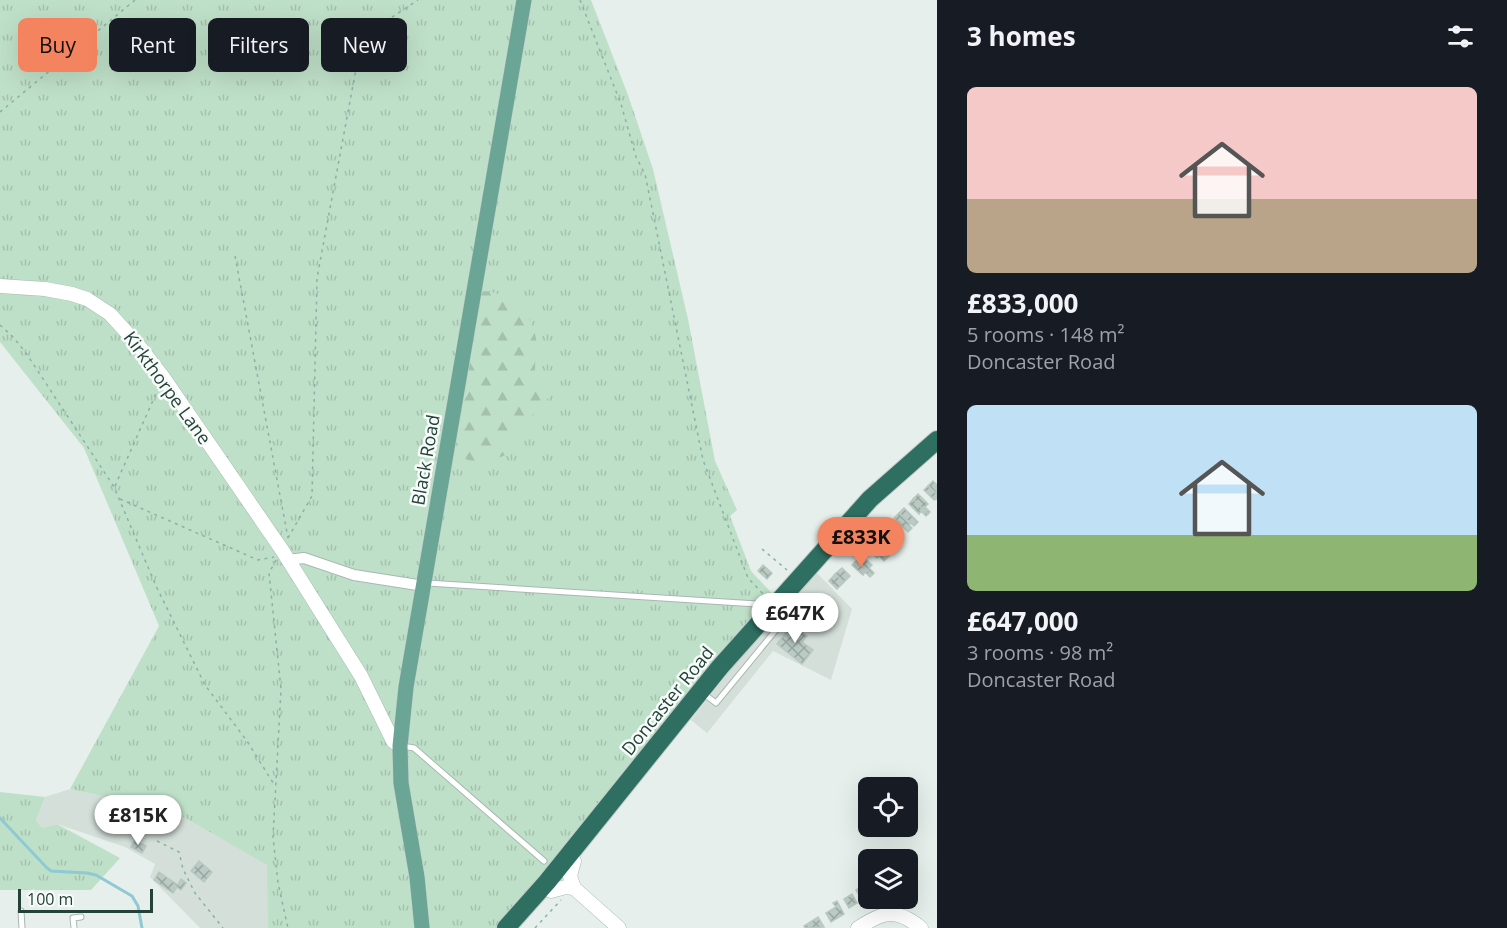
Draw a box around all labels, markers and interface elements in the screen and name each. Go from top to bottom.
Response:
chip: Buy [18,18,97,72]
chip: Rent [109,18,196,72]
chip: Filters [208,18,309,72]
chip: New [321,18,407,72]
text: 3 homes [967,18,1076,54]
icon: filters [1444,20,1477,53]
icon: home [1168,126,1276,234]
text: £833,000 [967,285,1078,321]
text: 5 rooms · 148 m² [967,321,1125,348]
street label: Kirkthorpe Lane [119,326,217,449]
text: Doncaster Road [967,348,1116,375]
street label: Black Road [405,412,445,507]
icon: home [1168,444,1276,552]
pin: £833K [819,517,903,568]
text: £833K [831,523,891,550]
pin: £647K [753,593,837,644]
text: £647K [765,599,825,626]
text: £647,000 [967,603,1078,639]
text: 3 rooms · 98 m² [967,639,1113,666]
street label: Doncaster Road [616,641,719,760]
text: Doncaster Road [967,666,1116,693]
map controls [858,777,918,909]
button: locate [858,777,918,837]
pin: £815K [96,795,180,846]
text: £815K [108,801,168,828]
button: layers [858,849,918,909]
scale bar [18,886,153,914]
text: 100 m [27,888,73,910]

